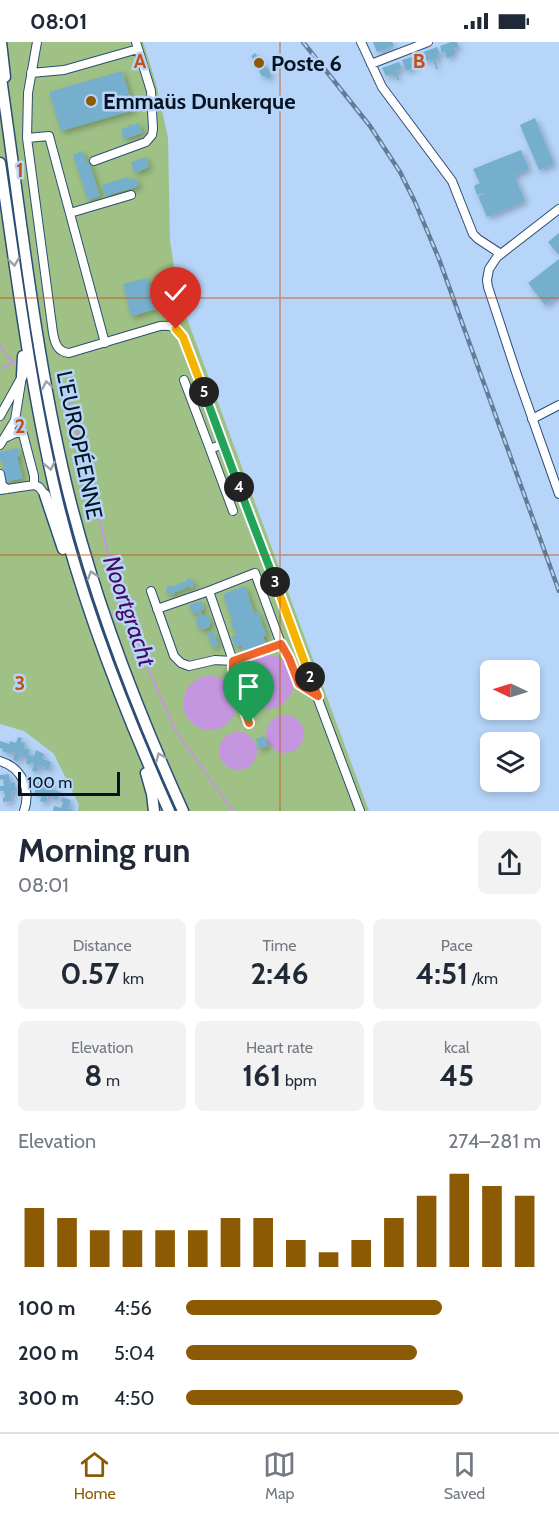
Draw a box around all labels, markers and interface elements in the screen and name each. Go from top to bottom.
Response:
text: 08:01 [30,8,87,35]
text: A [134,49,147,73]
text: B [413,49,425,73]
place label: Poste 6 [271,50,342,77]
marker: Poste 6 [252,56,266,70]
place label: Emmaüs Dunkerque [103,88,296,115]
marker: Emmaüs Dunkerque [84,94,98,108]
text: 1 [16,158,24,182]
one-way arrow [8,257,20,267]
pin [150,267,201,329]
icon: check [159,276,192,309]
street label: L'EUROPÉENNE [51,368,108,522]
pin: 5 [189,377,219,407]
one-way arrow [41,381,53,390]
text: 5 [200,382,208,401]
text: 2 [15,414,25,438]
one-way arrow [42,461,55,471]
pin: 4 [224,472,254,502]
text: 4 [234,477,244,496]
water label: Noortgracht [97,552,162,671]
pin: 3 [260,567,290,597]
one-way arrow [86,570,99,581]
text: 3 [271,572,279,591]
north arrow [480,660,540,720]
map controls [480,660,540,792]
pin [223,661,274,723]
pin: 2 [295,662,325,692]
text: 2 [306,667,314,686]
icon: arrive [232,670,265,703]
text: 3 [15,671,25,695]
button: layers [480,732,540,792]
one-way arrow [155,753,167,764]
scale bar [18,769,120,796]
text: 100 m [27,773,72,792]
text: Morning run [18,830,190,870]
button: share [478,831,541,894]
text: 08:01 [18,873,69,897]
text: Distance [73,936,132,955]
text: Time [262,936,296,955]
text: Pace [441,936,473,955]
text: 0.57 [60,955,119,992]
text: 2:46 [250,955,309,992]
text: 4:51 [416,955,468,992]
text: km [119,969,144,988]
text: /km [468,969,498,988]
text: Elevation [71,1038,133,1057]
text: Heart rate [246,1038,313,1057]
text: kcal [444,1038,470,1057]
text: 8 [84,1057,102,1094]
text: 161 [242,1057,281,1094]
text: 45 [439,1057,474,1094]
text: m [102,1071,120,1090]
text: bpm [281,1071,317,1090]
text: Elevation [18,1129,96,1153]
text: 274–281 m [448,1129,541,1153]
text: 100 m [18,1296,76,1320]
text: 4:56 [114,1296,152,1320]
text: 200 m [18,1341,79,1365]
text: 5:04 [114,1341,155,1365]
text: 300 m [18,1386,79,1410]
text: 4:50 [114,1386,155,1410]
tab: Home [74,1448,116,1503]
tab: Map [263,1448,296,1503]
tab: Saved [444,1448,485,1503]

